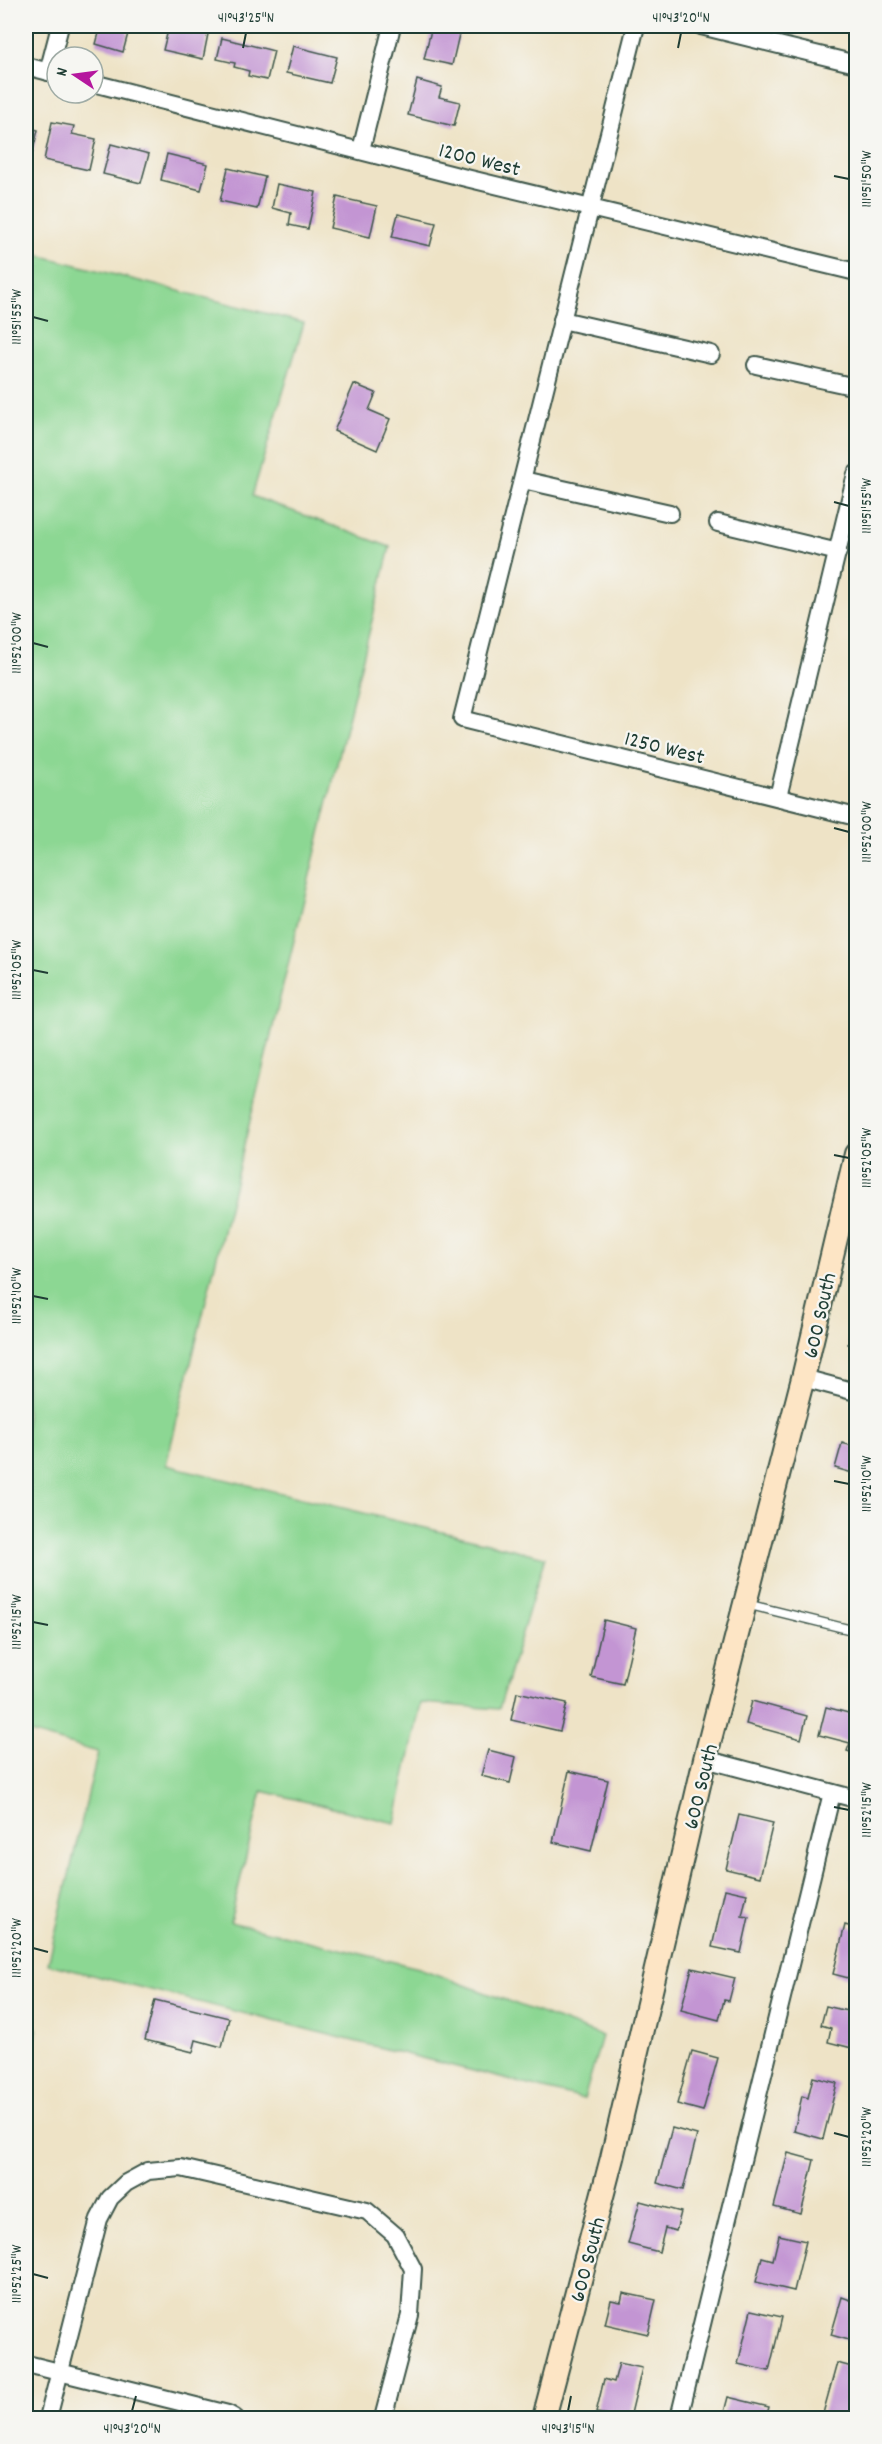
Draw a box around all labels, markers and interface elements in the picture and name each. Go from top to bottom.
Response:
text: 41°43'25"N [218,8,274,30]
text: 41°43'20"N [652,8,710,30]
north arrow [45,45,105,105]
text: N [51,66,75,79]
street label: 1200 West [435,136,523,186]
text: 111°51'50"W [857,150,879,207]
text: 111°51'55"W [7,289,29,345]
text: 111°51'55"W [857,478,879,534]
text: 111°52'00"W [7,612,29,674]
street label: 1250 West [621,725,707,774]
text: 111°52'00"W [857,801,879,863]
text: 111°52'05"W [7,940,29,1000]
text: 111°52'05"W [857,1128,879,1188]
text: 111°52'10"W [7,1267,29,1324]
street label: 600 South [797,1270,846,1362]
text: 111°52'10"W [857,1455,879,1512]
text: 111°52'15"W [7,1594,29,1650]
street label: 600 South [677,1741,728,1833]
text: 111°52'15"W [857,1782,879,1838]
text: 111°52'20"W [7,1918,29,1978]
text: 111°52'20"W [857,2107,879,2167]
street label: 600 South [563,2214,616,2306]
text: 111°52'25"W [7,2244,29,2303]
text: 41°43'20"N [103,2419,161,2441]
text: 41°43'15"N [541,2419,595,2441]

